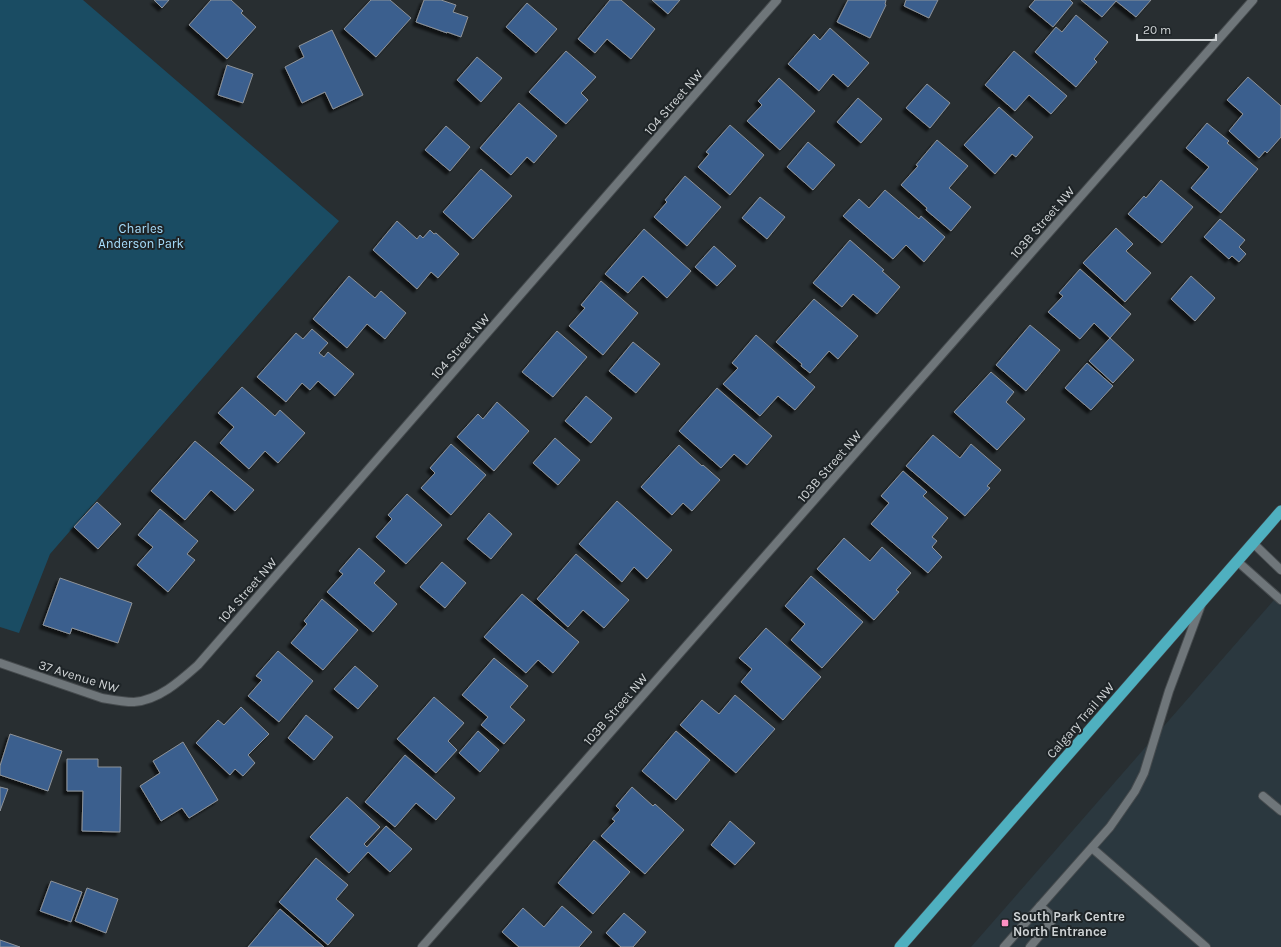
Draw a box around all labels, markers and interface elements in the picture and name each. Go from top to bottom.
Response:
scale bar [1137,16,1216,42]
text: 20 m [1143,23,1171,37]
street label: 104 Street NW [641,66,706,138]
street label: 103B Street NW [1007,183,1078,261]
park label: Charles Anderson Park [98,221,184,251]
street label: 104 Street NW [428,310,493,382]
street label: 103B Street NW [794,427,865,505]
street label: 104 Street NW [215,554,280,626]
street label: 37 Avenue NW [37,657,121,696]
street label: 103B Street NW [580,670,651,748]
street label: Calgary Trail NW [1043,679,1118,761]
place label: South Park Centre North Entrance [1013,909,1125,939]
marker: South Park Centre North Entrance [1000,918,1010,928]

